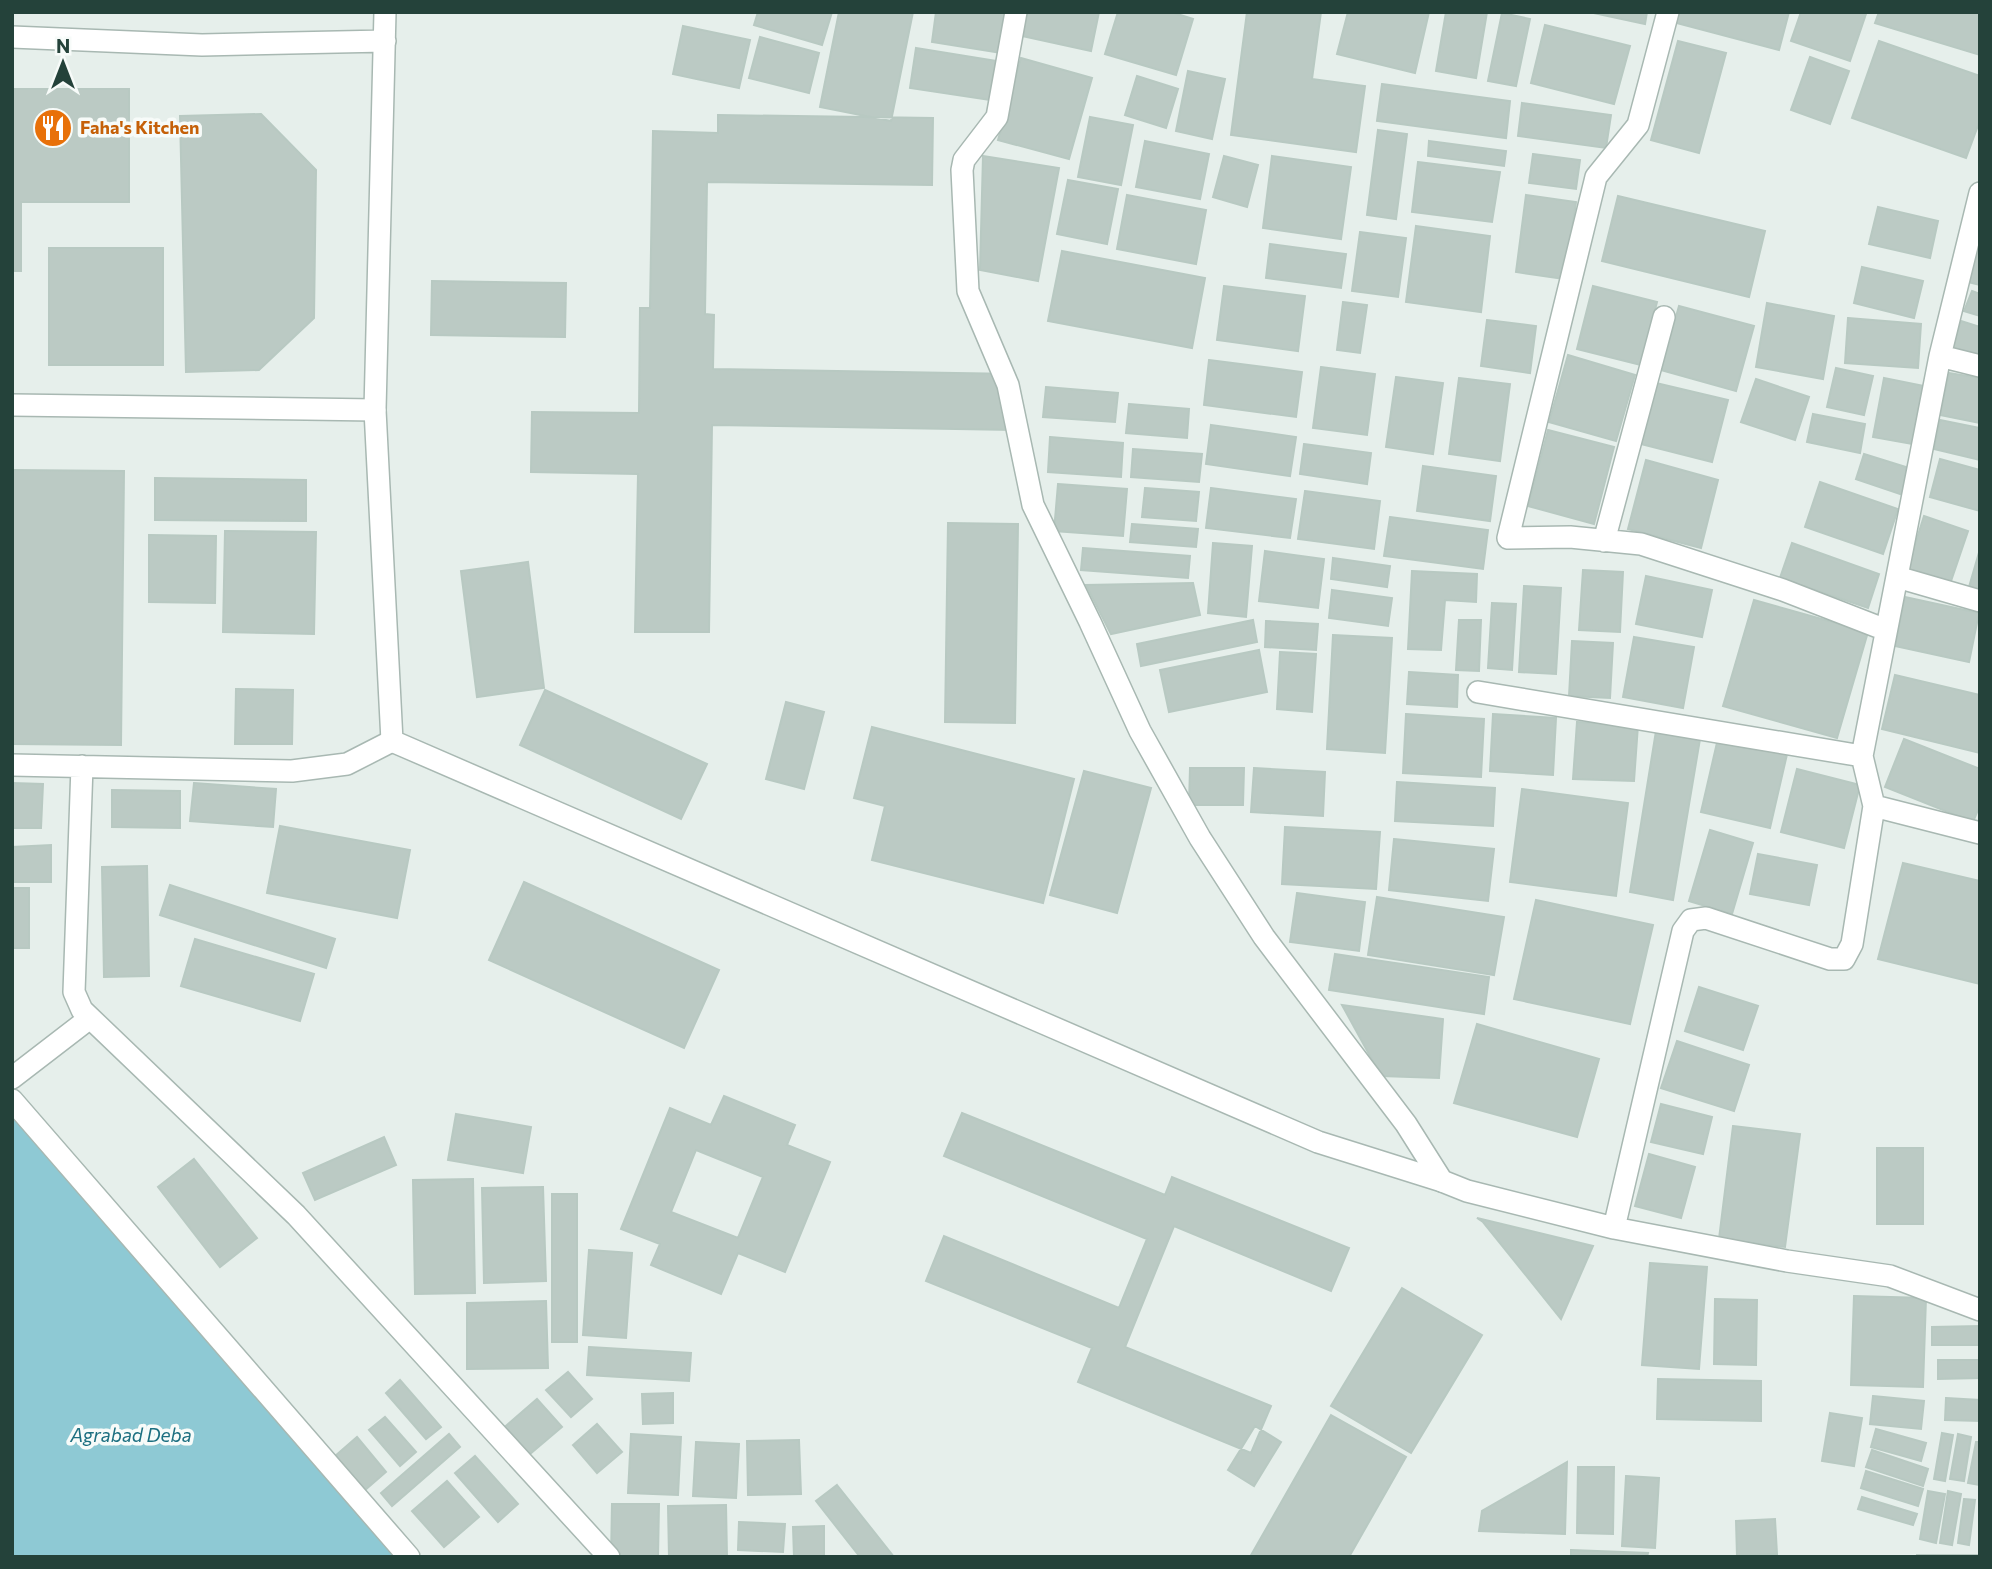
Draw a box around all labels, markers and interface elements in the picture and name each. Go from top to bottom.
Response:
north arrow [28,28,98,98]
text: N [56,34,70,57]
restaurant icon: Faha's Kitchen [32,107,74,149]
place label: Faha's Kitchen [80,116,199,138]
water label: Agrabad Deba [69,1423,192,1446]

